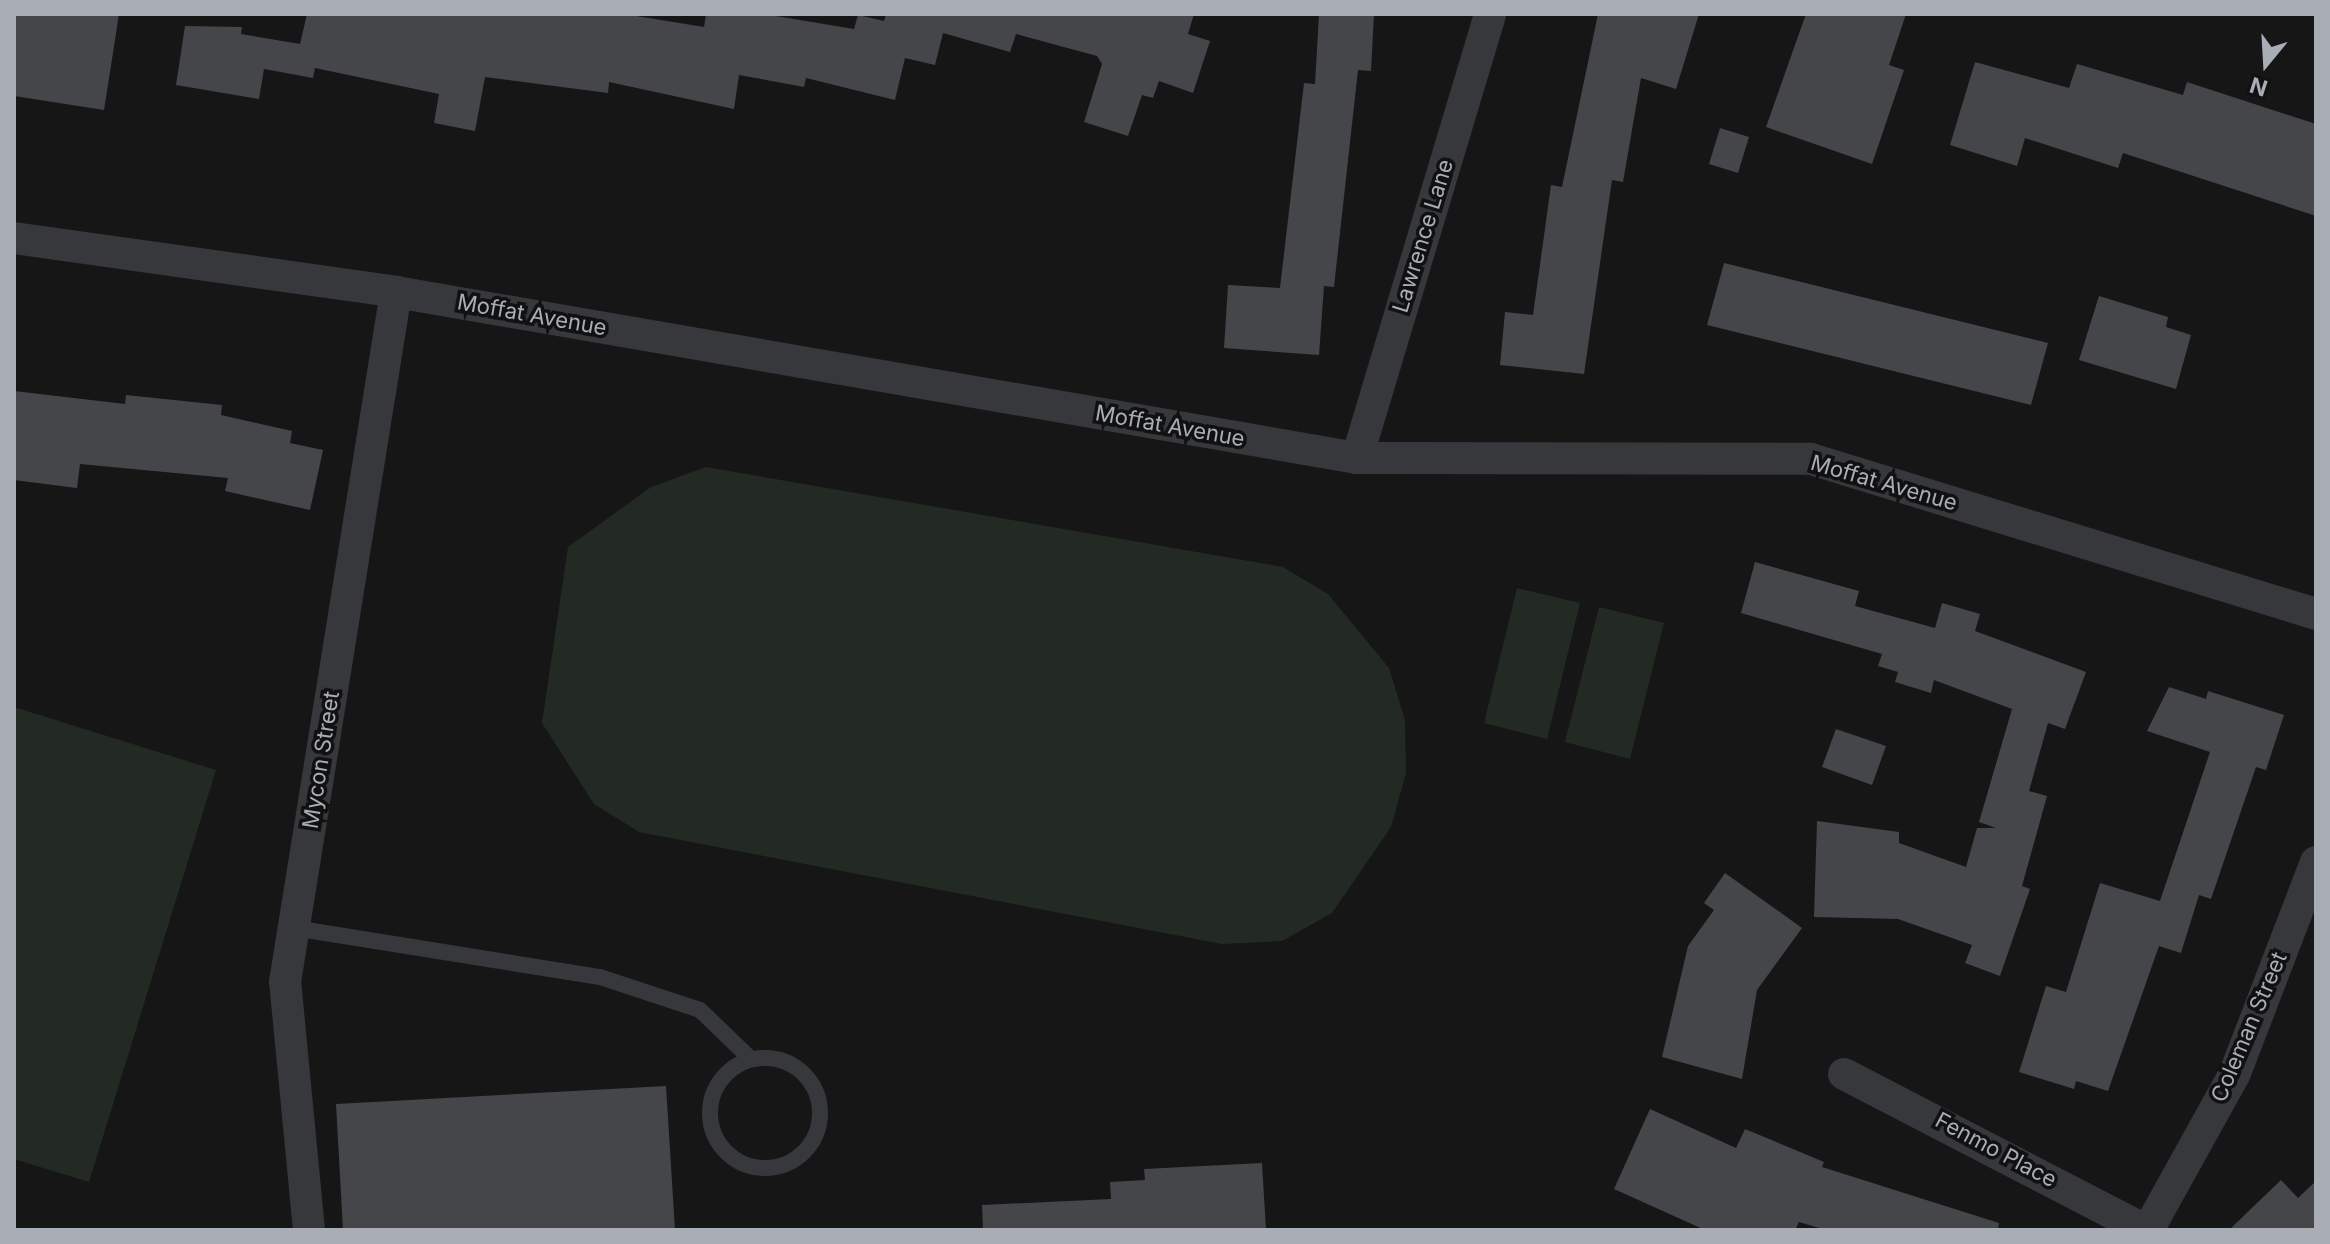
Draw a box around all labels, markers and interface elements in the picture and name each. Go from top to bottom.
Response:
north arrow [2226,24,2306,104]
text: N [2247,72,2271,102]
street label: Lawrence Lane [1387,156,1459,316]
street label: Moffat Avenue [455,289,609,341]
street label: Moffat Avenue [1093,400,1247,452]
street label: Moffat Avenue [1808,449,1960,517]
street label: Mycon Street [297,689,345,831]
street label: Coleman Street [2206,948,2292,1106]
street label: Fenmo Place [1931,1107,2061,1193]

